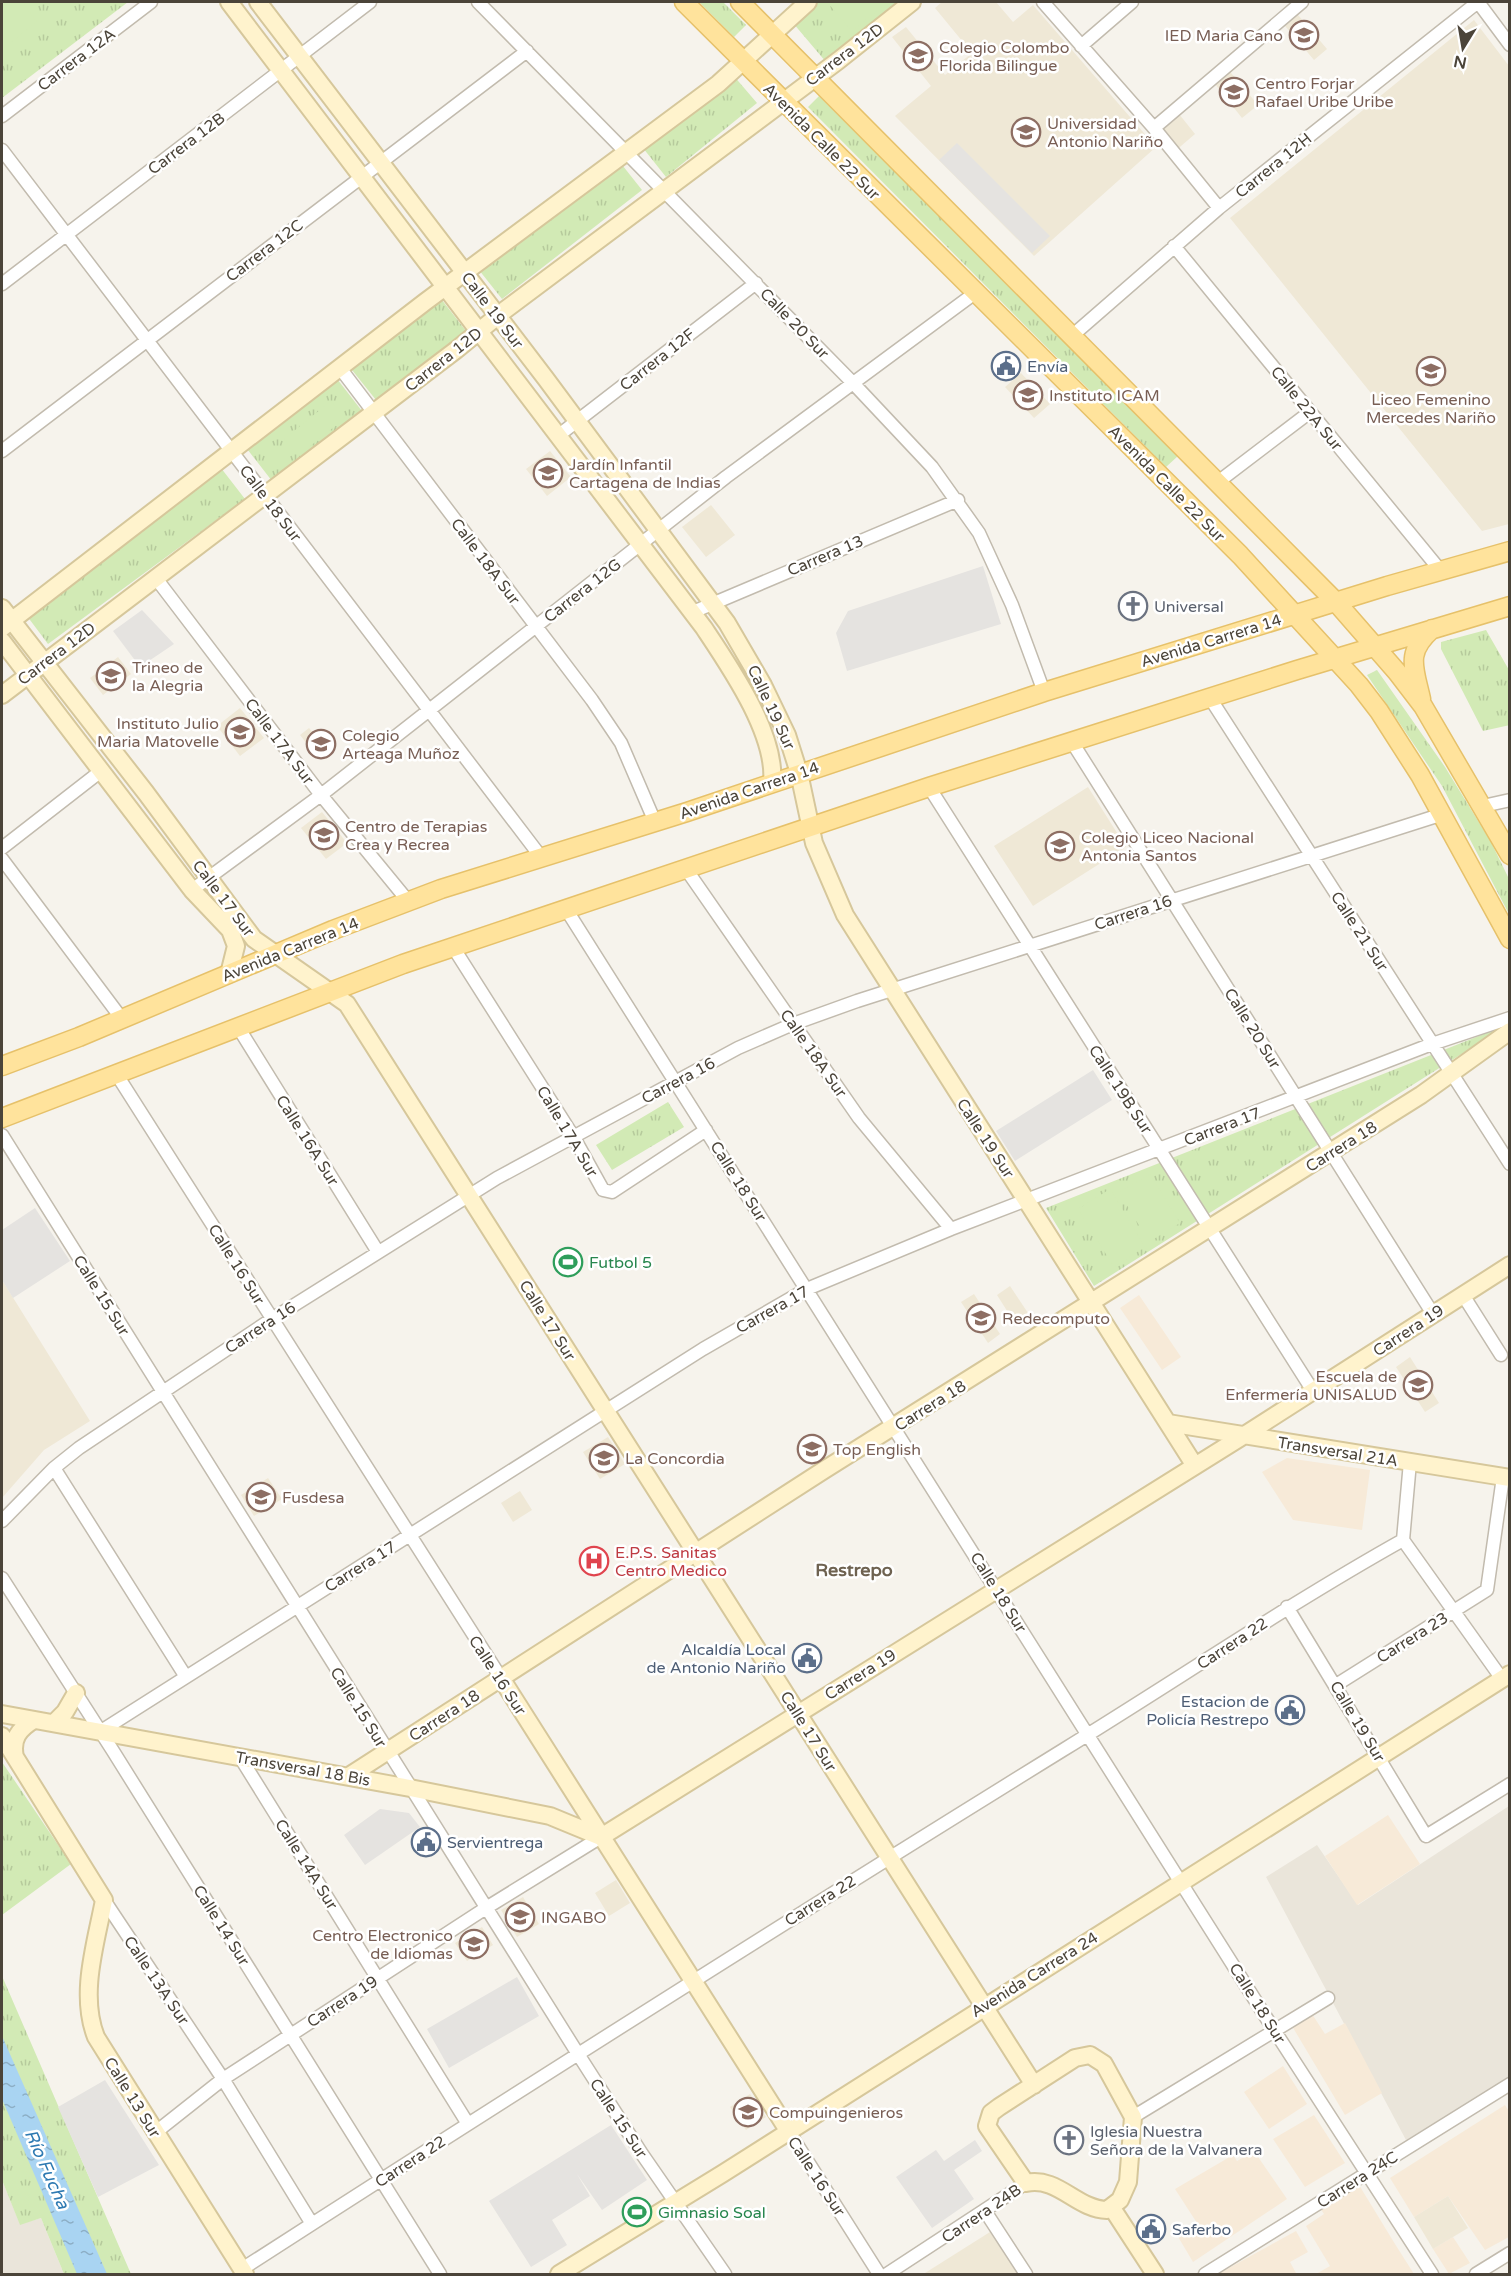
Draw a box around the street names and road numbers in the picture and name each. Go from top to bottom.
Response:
street label: Carrera 12D [802,19,888,91]
street label: Carrera 12A [34,24,120,96]
street label: Avenida Calle 22 Sur [759,79,884,205]
street label: Carrera 12B [144,108,229,179]
street label: Carrera 12H [1231,129,1316,203]
street label: Carrera 12C [222,215,307,286]
street label: Calle 19 Sur [457,268,528,354]
street label: Calle 20 Sur [755,284,834,364]
street label: Carrera 12D [401,323,486,396]
street label: Carrera 12F [616,324,700,395]
street label: Calle 22A Sur [1266,362,1347,456]
street label: Avenida Calle 22 Sur [1104,421,1229,547]
street label: Calle 18 Sur [235,461,306,547]
street label: Calle 18A Sur [446,514,525,609]
street label: Carrera 13 [784,531,866,581]
street label: Carrera 12G [540,554,625,627]
street label: Avenida Carrera 14 [1138,610,1284,672]
street label: Carrera 12D [14,618,100,690]
street label: Calle 19 Sur [743,662,800,754]
street label: Calle 17A Sur [240,694,319,789]
street label: Avenida Carrera 14 [677,758,822,824]
street label: Calle 17 Sur [188,856,259,942]
street label: Calle 21 Sur [1326,888,1393,976]
street label: Carrera 16 [1092,891,1175,935]
street label: Avenida Carrera 14 [219,913,362,987]
street label: Calle 20 Sur [1220,985,1285,1073]
street label: Calle 18A Sur [775,1006,851,1102]
street label: Calle 19B Sur [1084,1041,1157,1139]
street label: Carrera 16 [638,1053,719,1109]
street label: Calle 17A Sur [532,1082,603,1182]
street label: Calle 16A Sur [271,1092,343,1190]
street label: Calle 19 Sur [952,1095,1019,1183]
street label: Carrera 17 [1181,1103,1264,1151]
street label: Carrera 18 [1302,1117,1381,1177]
street label: Calle 18 Sur [706,1138,771,1226]
street label: Calle 16 Sur [204,1221,269,1309]
street label: Calle 15 Sur [69,1252,134,1340]
street label: Calle 17 Sur [515,1277,580,1365]
street label: Carrera 17 [732,1282,813,1338]
street label: Carrera 16 [221,1298,300,1358]
street label: Carrera 19 [1369,1301,1448,1361]
street label: Carrera 18 [891,1376,970,1436]
street label: Transversal 21A [1276,1433,1400,1471]
street label: Carrera 17 [321,1537,400,1597]
street label: Calle 18 Sur [966,1549,1031,1637]
street label: Carrera 23 [1373,1608,1452,1668]
street label: Carrera 22 [1193,1614,1272,1674]
street label: Calle 16 Sur [464,1632,531,1720]
street label: Carrera 19 [821,1645,900,1705]
street label: Calle 15 Sur [326,1664,391,1752]
street label: Calle 19 Sur [1325,1677,1390,1766]
street label: Carrera 18 [405,1686,484,1746]
street label: Calle 17 Sur [776,1688,841,1776]
street label: Transversal 18 Bis [234,1747,372,1791]
street label: Calle 14A Sur [270,1816,342,1914]
street label: Carrera 22 [781,1871,860,1931]
street label: Calle 14 Sur [189,1882,254,1970]
street label: Avenida Carrera 24 [967,1928,1102,2022]
street label: Calle 13A Sur [119,1932,194,2030]
street label: Calle 18 Sur [1225,1960,1290,2048]
street label: Carrera 19 [303,1972,382,2032]
street label: Calle 13 Sur [100,2054,165,2142]
street label: Calle 15 Sur [585,2075,652,2163]
street label: Carrera 22 [371,2132,450,2192]
street label: Calle 16 Sur [783,2133,850,2221]
street label: Carrera 24C [1313,2147,1402,2213]
street label: Carrera 24B [938,2180,1025,2248]

